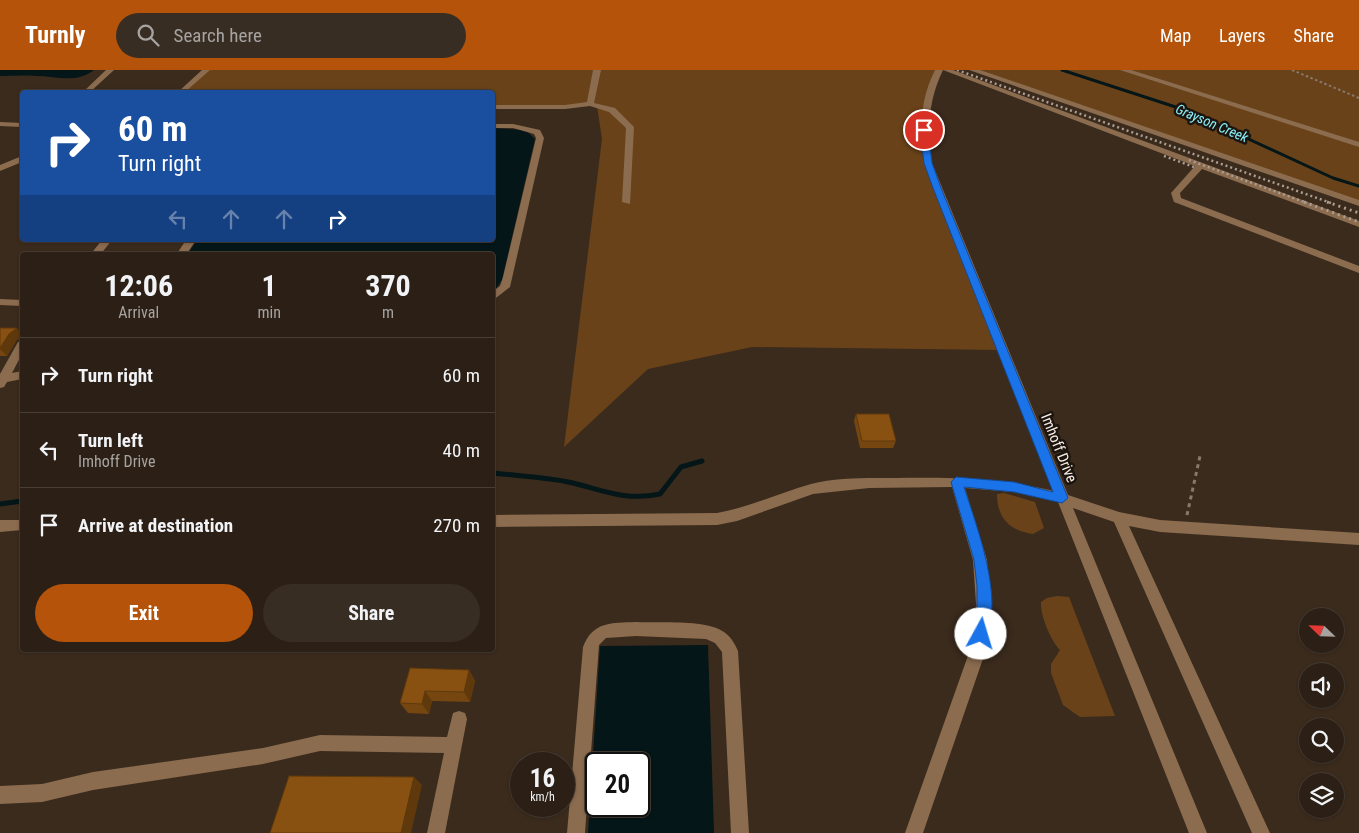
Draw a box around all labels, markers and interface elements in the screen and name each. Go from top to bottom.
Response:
search box [116,13,466,58]
text: Turnly [25,21,86,49]
icon: search [134,21,162,49]
text: Search here [174,24,262,47]
text: Map [1160,25,1191,46]
text: Layers [1219,25,1266,46]
text: Share [1294,25,1334,46]
water label: Grayson Creek [1173,101,1251,146]
text: 60 m [118,109,187,150]
pin [903,109,945,151]
icon: right [35,110,100,175]
icon: arrive [910,116,938,144]
text: Turn right [118,151,201,176]
icon: left [164,205,192,233]
icon: ahead [217,205,245,233]
icon: ahead [270,205,298,233]
icon: right [323,205,351,233]
text: 12:06 [104,268,173,303]
text: 1 [262,268,277,303]
text: 370 [365,268,411,303]
text: Arrival [118,303,159,322]
text: min [257,303,281,322]
text: m [382,303,394,322]
icon: right [35,361,63,389]
text: Turn right [78,364,153,387]
text: 60 m [443,364,480,387]
street label: Imhoff Drive [1037,411,1081,485]
text: Turn left [78,429,143,452]
icon: left [35,436,63,464]
text: 40 m [443,439,480,462]
text: Imhoff Drive [78,452,156,471]
icon: arrive [35,511,63,539]
text: Arrive at destination [78,514,233,537]
text: 270 m [433,514,480,537]
button: Exit [35,584,253,642]
button: Share [263,584,480,642]
position arrow [954,607,1006,659]
north arrow [1299,608,1344,652]
map controls [1299,608,1344,818]
button: sound [1299,663,1344,708]
button: search [1299,718,1344,763]
speed limit sign: 20 [585,752,650,817]
text: 16 [530,764,555,793]
button: layers [1299,773,1344,818]
text: km/h [530,790,555,804]

